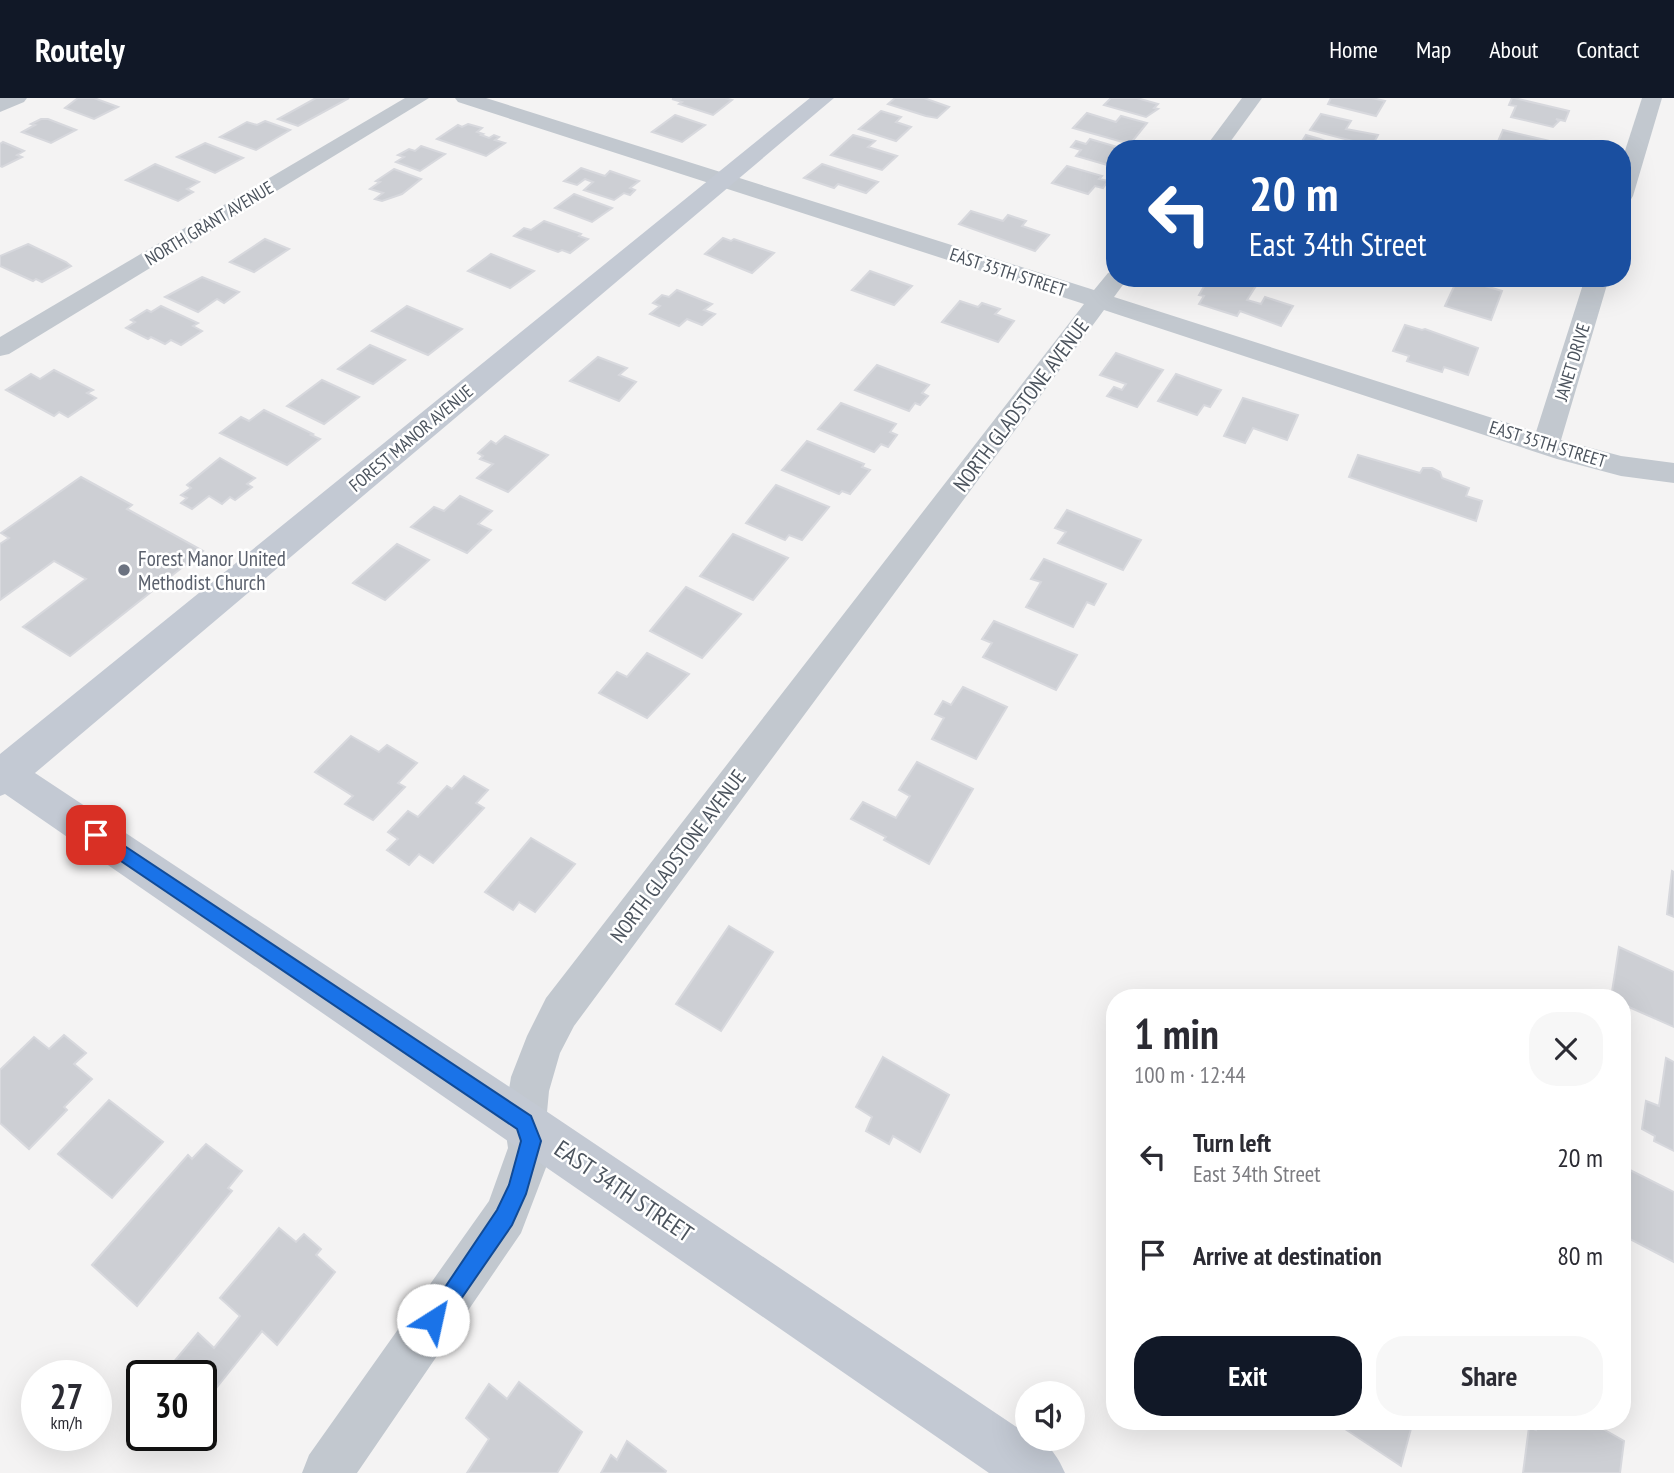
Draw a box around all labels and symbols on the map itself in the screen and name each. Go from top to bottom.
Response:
street label: NORTH GRANT AVENUE [141,176,277,270]
street label: EAST 35TH STREET [947,242,1069,302]
street label: NORTH GLADSTONE AVENUE [947,313,1095,497]
street label: JANET DRIVE [1549,320,1595,405]
street label: FOREST MANOR AVENUE [344,379,478,497]
street label: EAST 35TH STREET [1487,415,1609,473]
place label: Forest Manor United Methodist Church [138,545,286,596]
marker: Forest Manor United Methodist Church [116,562,132,578]
street label: NORTH GLADSTONE AVENUE [604,764,752,948]
pin [66,805,126,865]
street label: EAST 34TH STREET [549,1133,700,1249]
position arrow [396,1283,470,1357]
speed limit sign: 30 [126,1360,217,1451]

